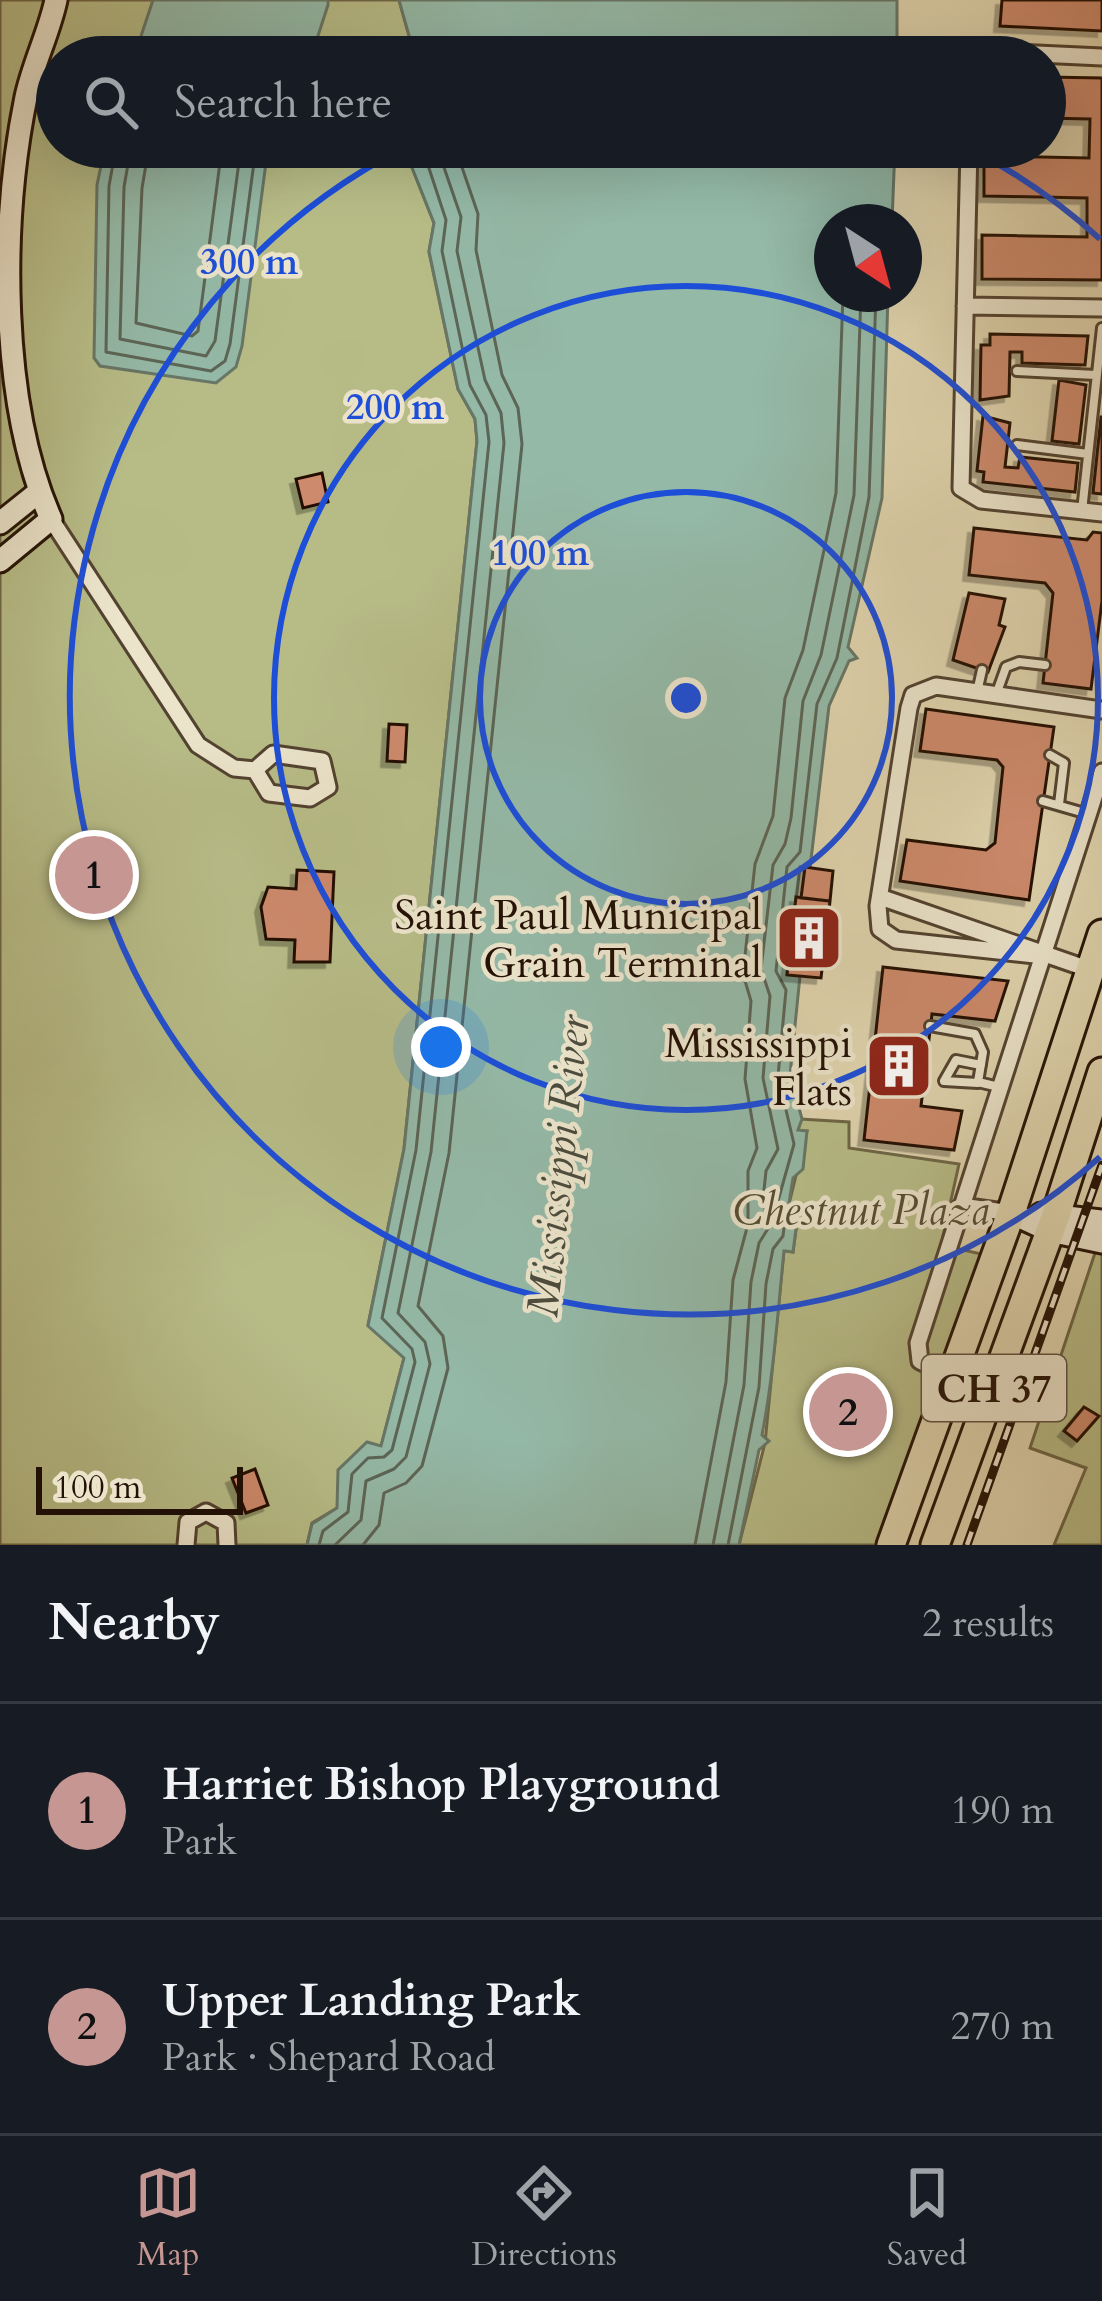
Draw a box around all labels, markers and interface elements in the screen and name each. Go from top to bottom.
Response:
search box [36,36,1066,168]
icon: search [78,69,144,135]
text: Search here [174,72,392,133]
north arrow [814,204,922,312]
text: 300 m [200,238,299,287]
text: 200 m [346,383,445,432]
text: 100 m [491,529,590,578]
centre of rings [665,677,707,719]
pin: 1 [55,830,133,920]
place label: Saint Paul Municipal Grain Terminal [394,887,762,992]
building icon: Saint Paul Municipal Grain Terminal [774,903,844,973]
water label: Mississippi River [512,1011,605,1320]
place label: Mississippi Flats [664,1015,852,1120]
your location [411,1017,471,1077]
building icon: Mississippi Flats [864,1031,934,1101]
park label: Chestnut Plaza [732,1182,990,1239]
road number: CH 37 [922,1355,1066,1421]
pin: 2 [809,1367,887,1457]
scale bar [36,1461,243,1514]
text: 100 m [54,1465,141,1510]
text: Nearby [48,1588,220,1658]
text: 2 results [922,1597,1054,1650]
text: Harriet Bishop Playground [162,1754,720,1815]
text: 1 [77,1784,97,1837]
text: 190 m [951,1784,1054,1837]
text: Park [162,1815,237,1868]
text: Upper Landing Park [162,1970,580,2031]
text: 2 [77,2000,97,2053]
text: 270 m [951,2000,1054,2053]
text: Park · Shepard Road [162,2031,495,2084]
tab: Map [135,2160,201,2277]
tab: Directions [471,2160,617,2277]
tab: Saved [887,2160,967,2277]

